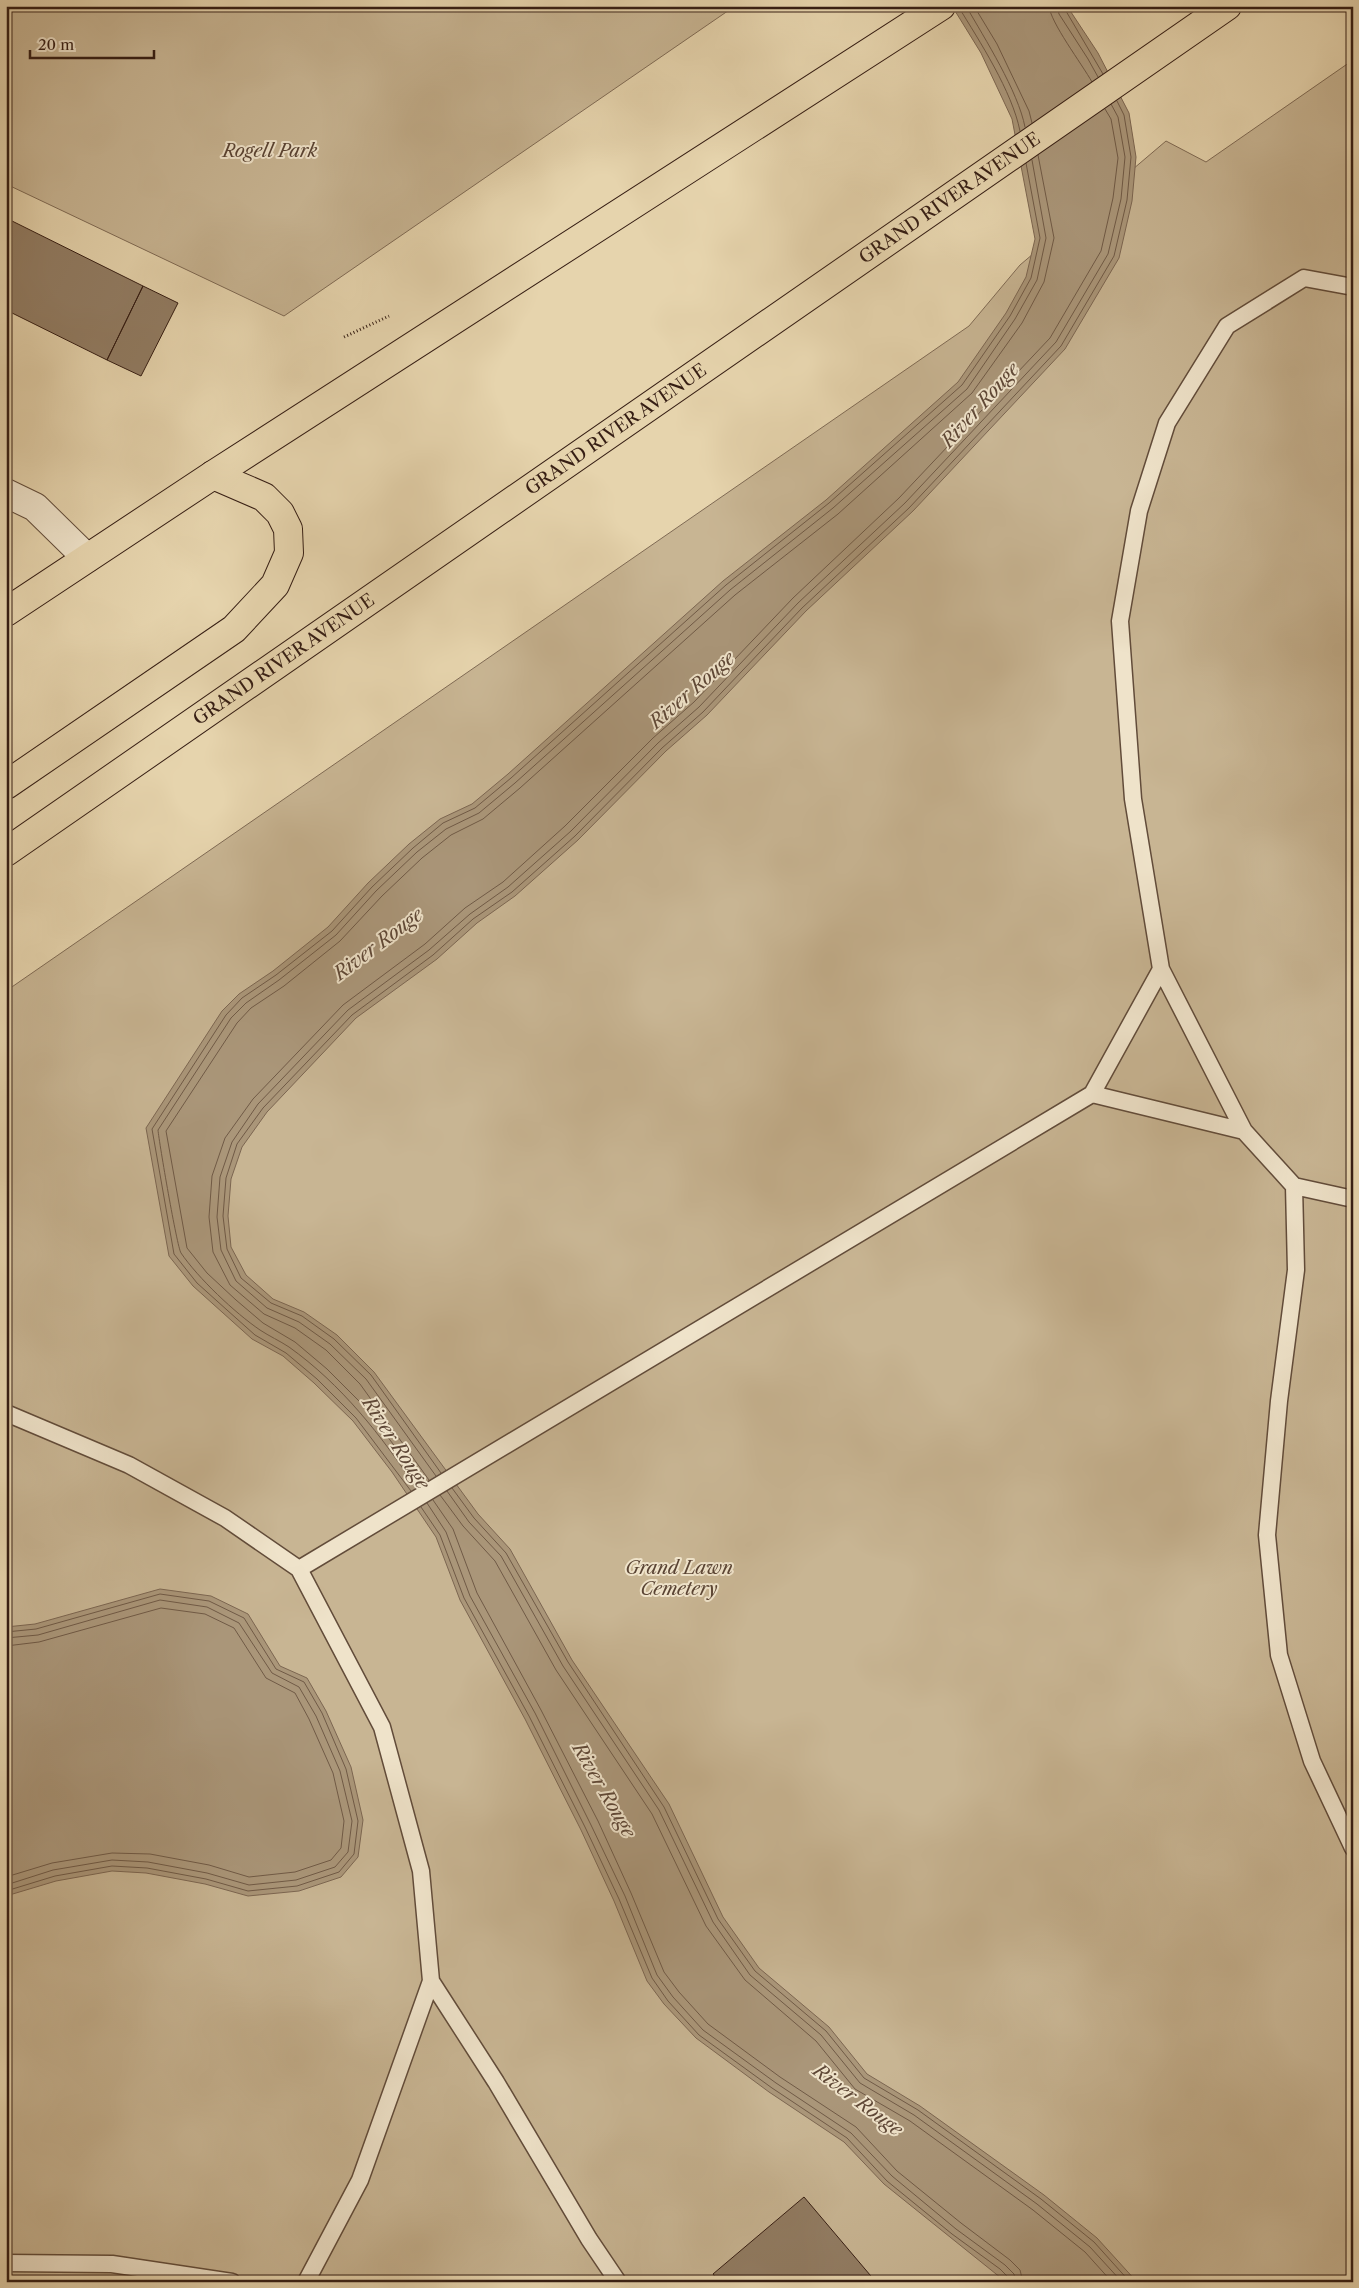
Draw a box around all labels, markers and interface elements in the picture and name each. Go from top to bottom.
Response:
scale bar [30,28,154,60]
text: 20 m [38,35,74,54]
street label: GRAND RIVER AVENUE [855,128,1045,269]
park label: Rogell Park [221,140,318,162]
water label: River Rouge [935,357,1025,454]
street label: GRAND RIVER AVENUE [521,359,711,500]
street label: GRAND RIVER AVENUE [189,589,379,730]
water label: River Rouge [643,646,740,735]
water label: River Rouge [327,902,428,986]
water label: River Rouge [356,1391,435,1494]
park label: Grand Lawn Cemetery [625,1557,733,1600]
water label: River Rouge [567,1737,641,1842]
water label: River Rouge [807,2058,908,2142]

